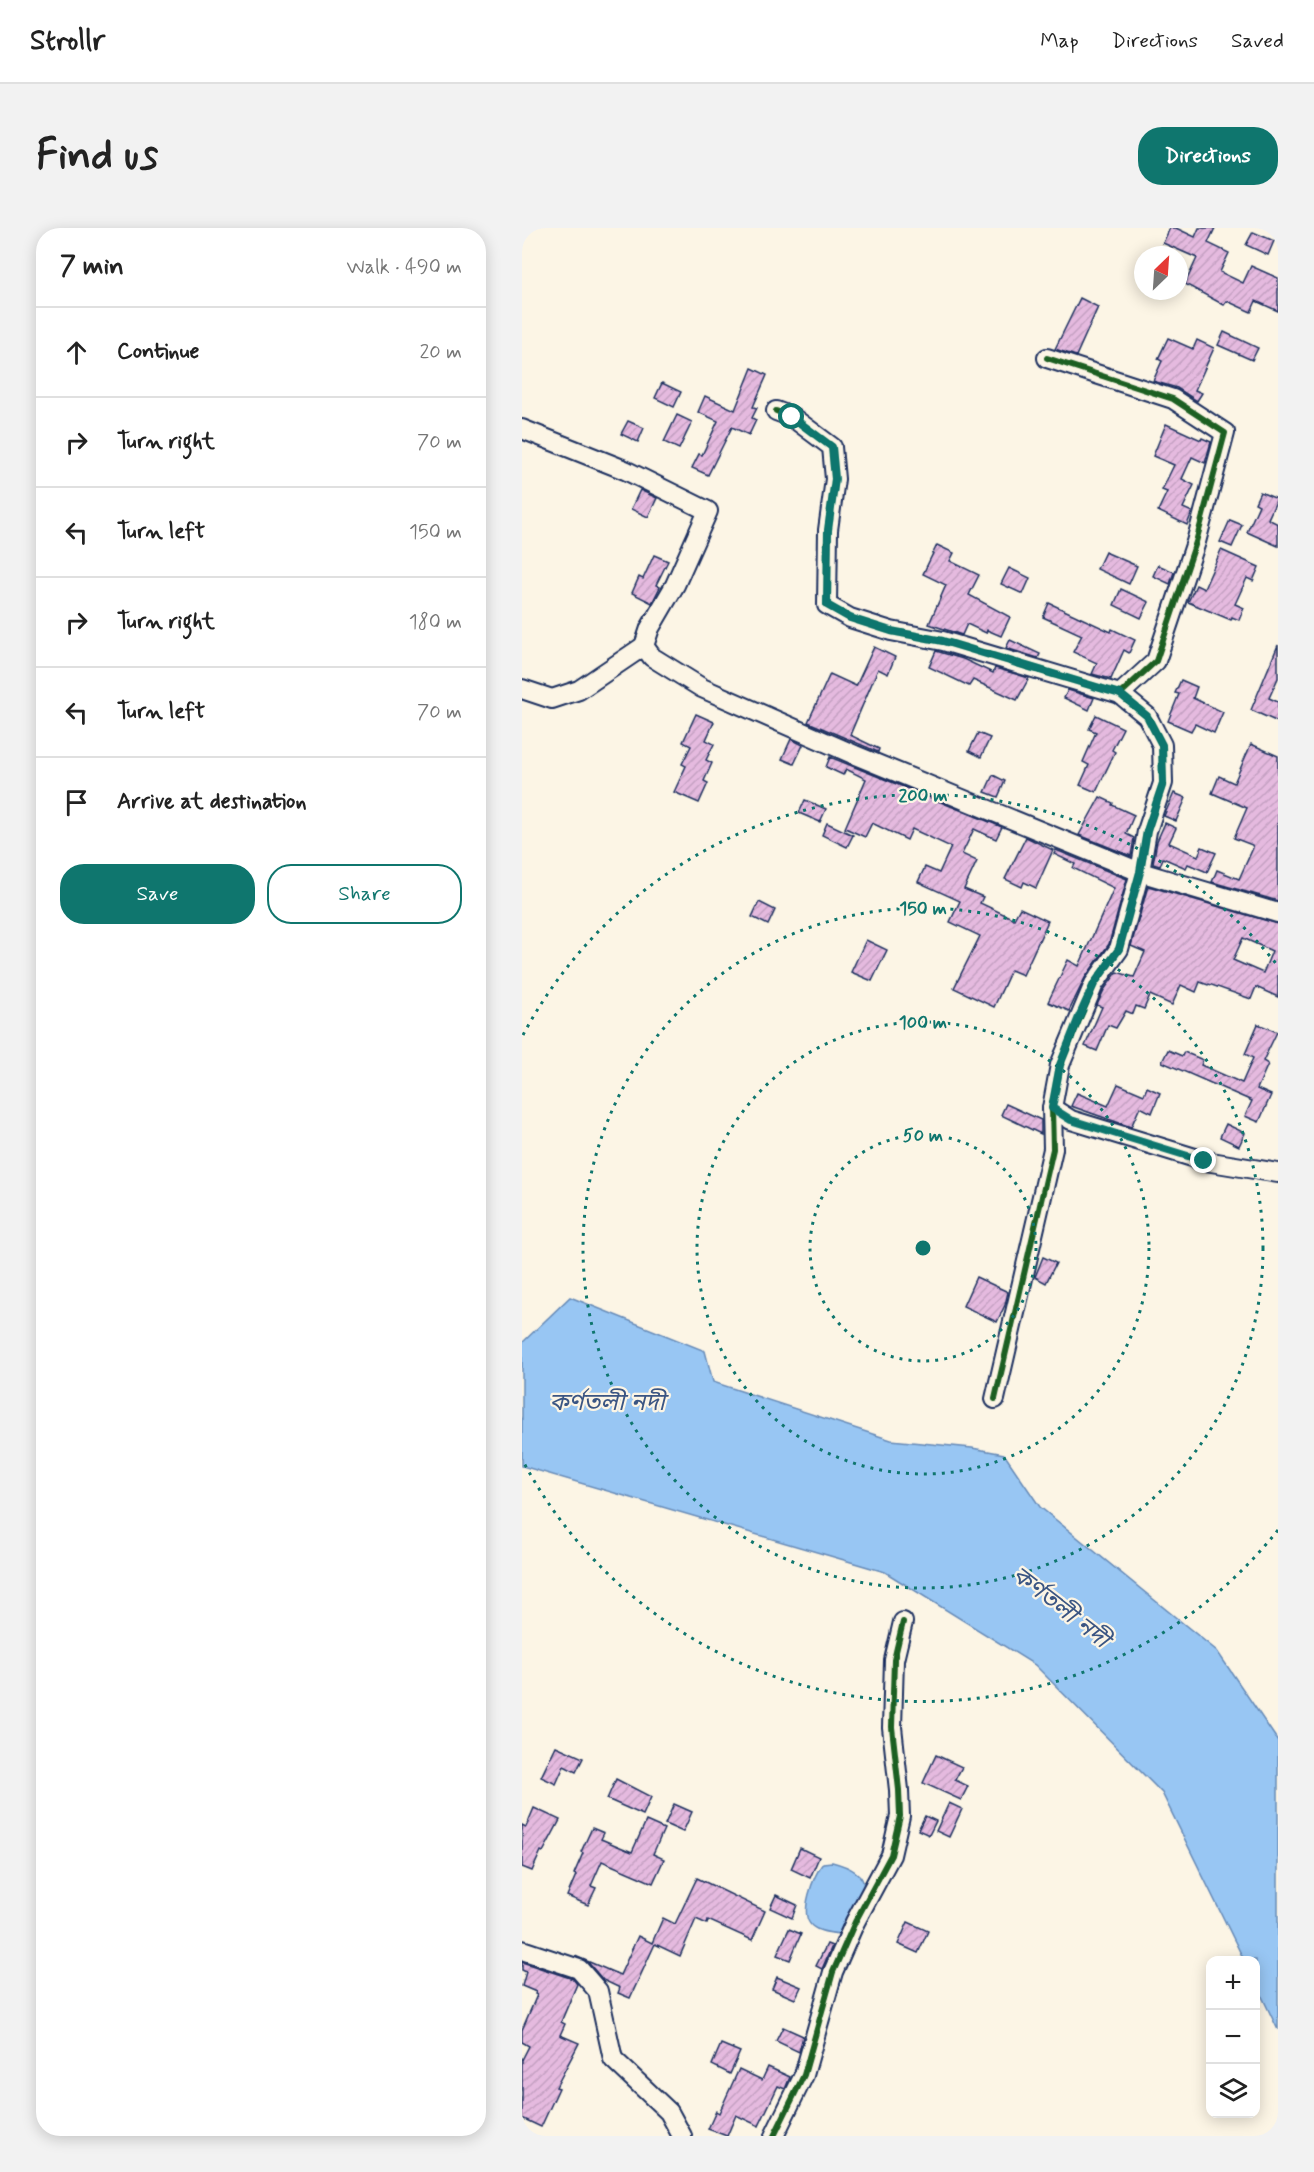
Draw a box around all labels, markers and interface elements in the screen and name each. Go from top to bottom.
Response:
text: Strollr [30,23,105,60]
text: Map [1040,27,1079,55]
text: Directions [1112,27,1198,55]
text: Saved [1231,27,1284,55]
button: Directions [1138,127,1278,185]
text: Find us [36,129,158,184]
north arrow [1134,246,1188,300]
text: 7 min [60,250,124,284]
text: Walk · 490 m [347,254,462,281]
icon: ahead [60,336,93,369]
text: Continue [117,338,199,366]
text: 20 m [419,339,462,366]
route start [778,403,804,429]
icon: right [60,426,93,459]
text: Turn right [117,428,215,456]
text: 70 m [417,429,462,456]
icon: left [60,516,93,549]
text: Turn left [117,518,205,546]
text: 150 m [409,519,462,546]
icon: right [60,606,93,639]
text: Turn right [117,608,215,636]
text: 180 m [409,609,462,636]
icon: left [60,696,93,729]
text: Turn left [117,698,205,726]
text: 70 m [417,699,462,726]
text: 200 m [898,784,948,808]
icon: arrive [60,786,93,819]
text: Arrive at destination [117,788,307,816]
button: Save [60,864,255,924]
button: Share [267,864,462,924]
text: 150 m [899,897,947,921]
text: 100 m [899,1011,947,1035]
text: 50 m [903,1124,943,1148]
route end [1190,1147,1216,1173]
centre of rings [913,1238,933,1258]
water label: কর্ণতলী নদী [549,1387,669,1419]
water label: কর্ণতলী নদী [1005,1559,1119,1659]
map controls [1206,1956,1260,2118]
button: + [1206,1956,1260,2010]
button: − [1206,2010,1260,2064]
button: layers [1206,2064,1260,2118]

